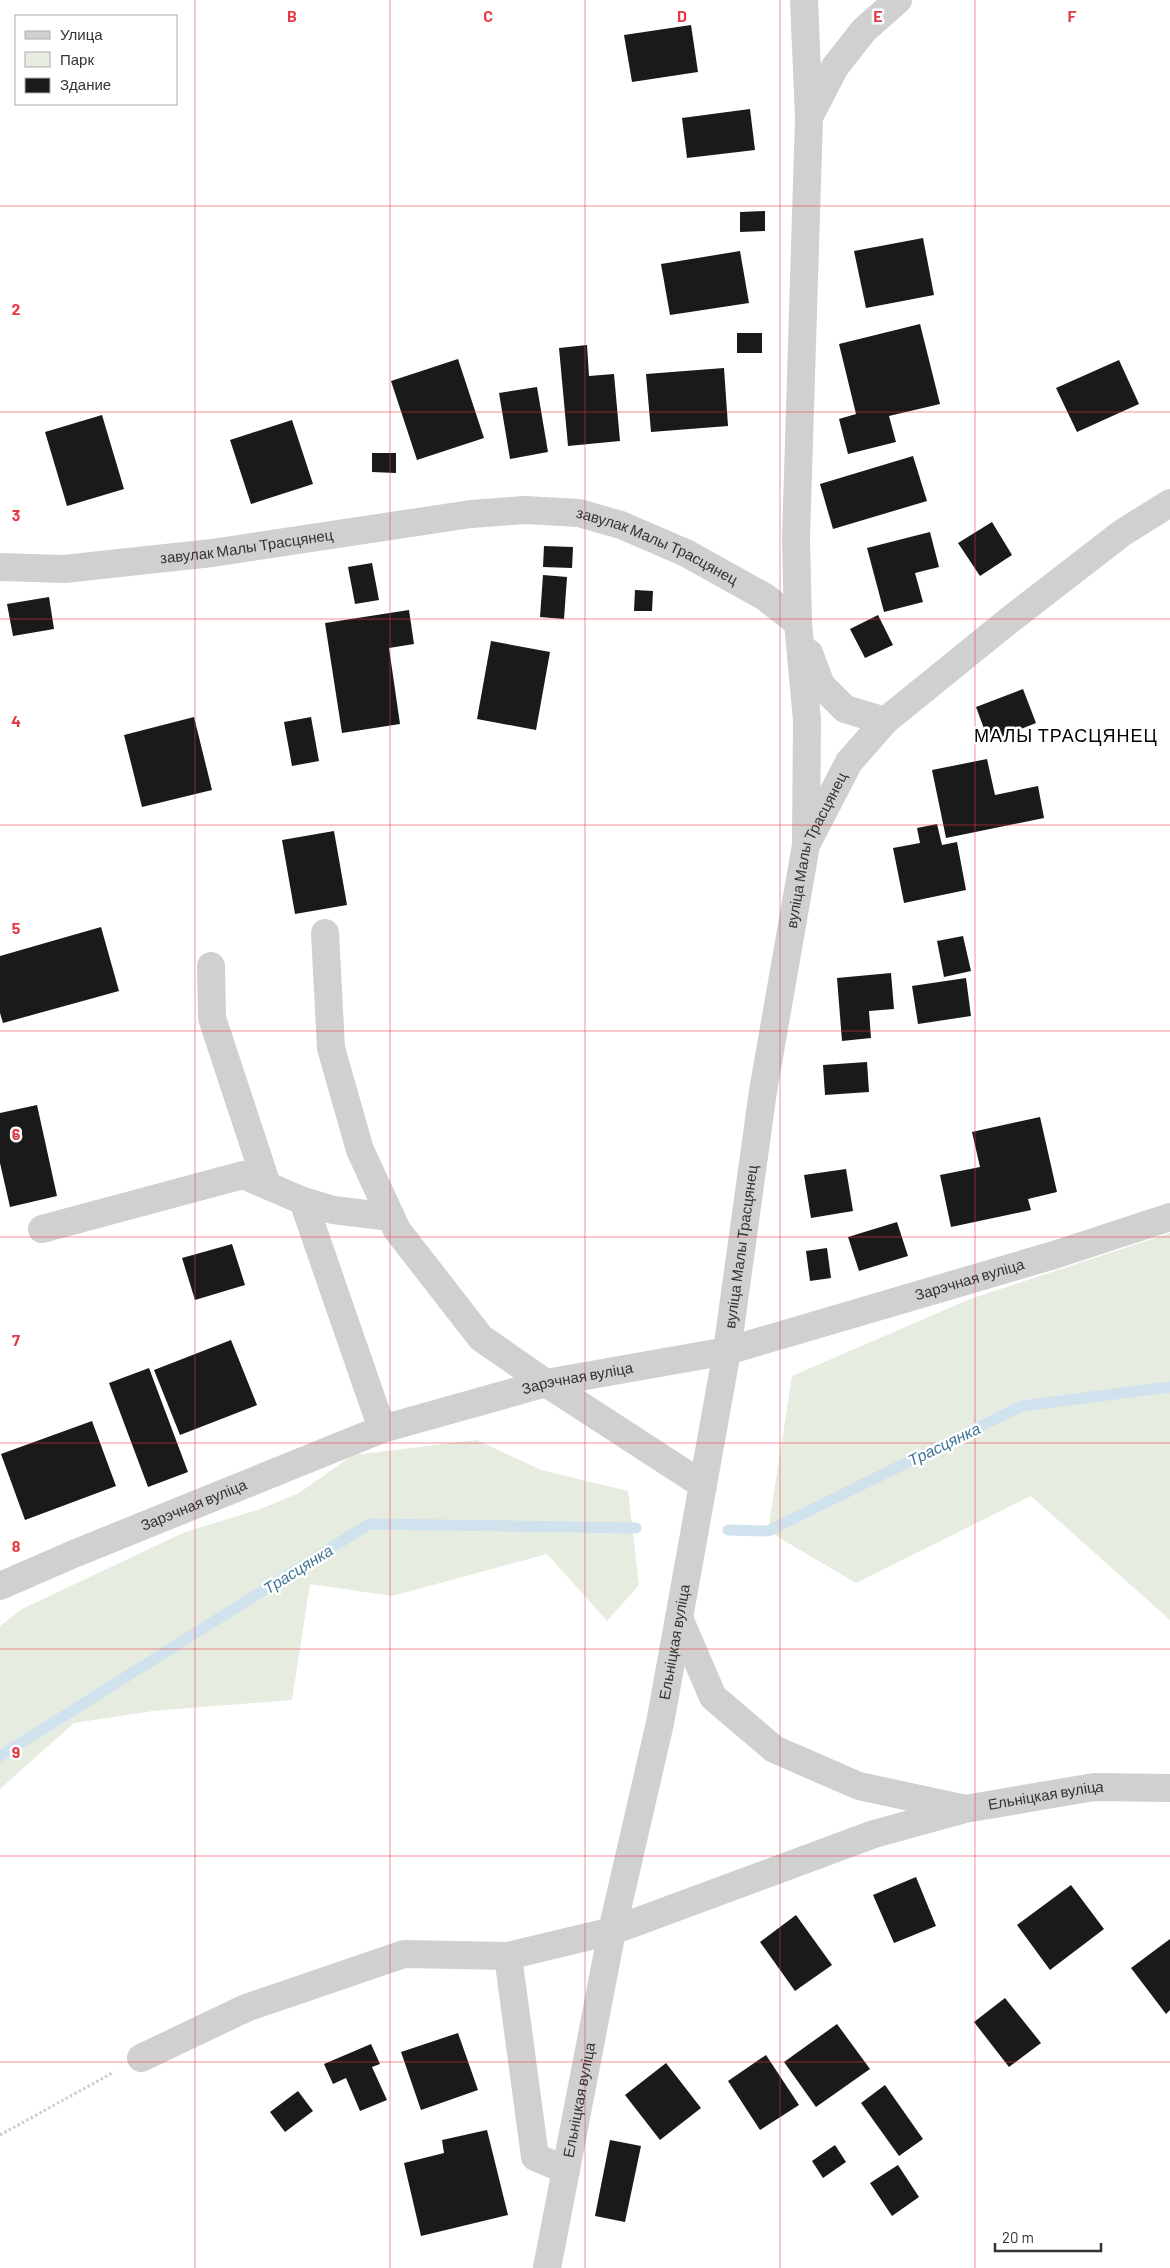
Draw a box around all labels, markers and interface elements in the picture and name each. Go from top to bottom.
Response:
text: B [287,6,297,25]
text: C [483,6,493,25]
text: D [677,6,687,25]
text: E [873,6,883,25]
text: F [1068,6,1077,25]
legend [15,15,178,105]
text: Улица [60,25,103,43]
text: Парк [60,50,94,68]
text: Здание [60,75,111,93]
text: 2 [12,299,21,318]
street label: завулак Малы Трасцянец [574,503,742,588]
text: 3 [12,505,20,524]
street label: завулак Малы Трасцянец [159,525,335,567]
text: 4 [11,711,21,730]
district label: МАЛЫ ТРАСЦЯНЕЦ [974,724,1158,746]
street label: вуліца Малы Трасцянец [782,768,850,929]
text: 5 [12,918,21,937]
text: 6 [12,1124,21,1143]
street label: вуліца Малы Трасцянец [720,1163,761,1329]
street label: Зарэчная вуліца [913,1254,1027,1303]
text: 7 [12,1330,20,1349]
street label: Зарэчная вуліца [519,1358,635,1397]
water label: Трасцянка [905,1418,983,1469]
street label: Зарэчная вуліца [138,1475,250,1534]
text: 8 [12,1536,21,1555]
water label: Трасцянка [260,1540,336,1597]
street label: Ельніцкая вуліца [654,1582,693,1701]
text: 9 [12,1742,20,1761]
street label: Ельніцкая вуліца [986,1777,1104,1813]
street label: Ельніцкая вуліца [558,2040,598,2159]
scale bar [995,2220,1101,2252]
text: 20 m [1002,2228,1034,2246]

